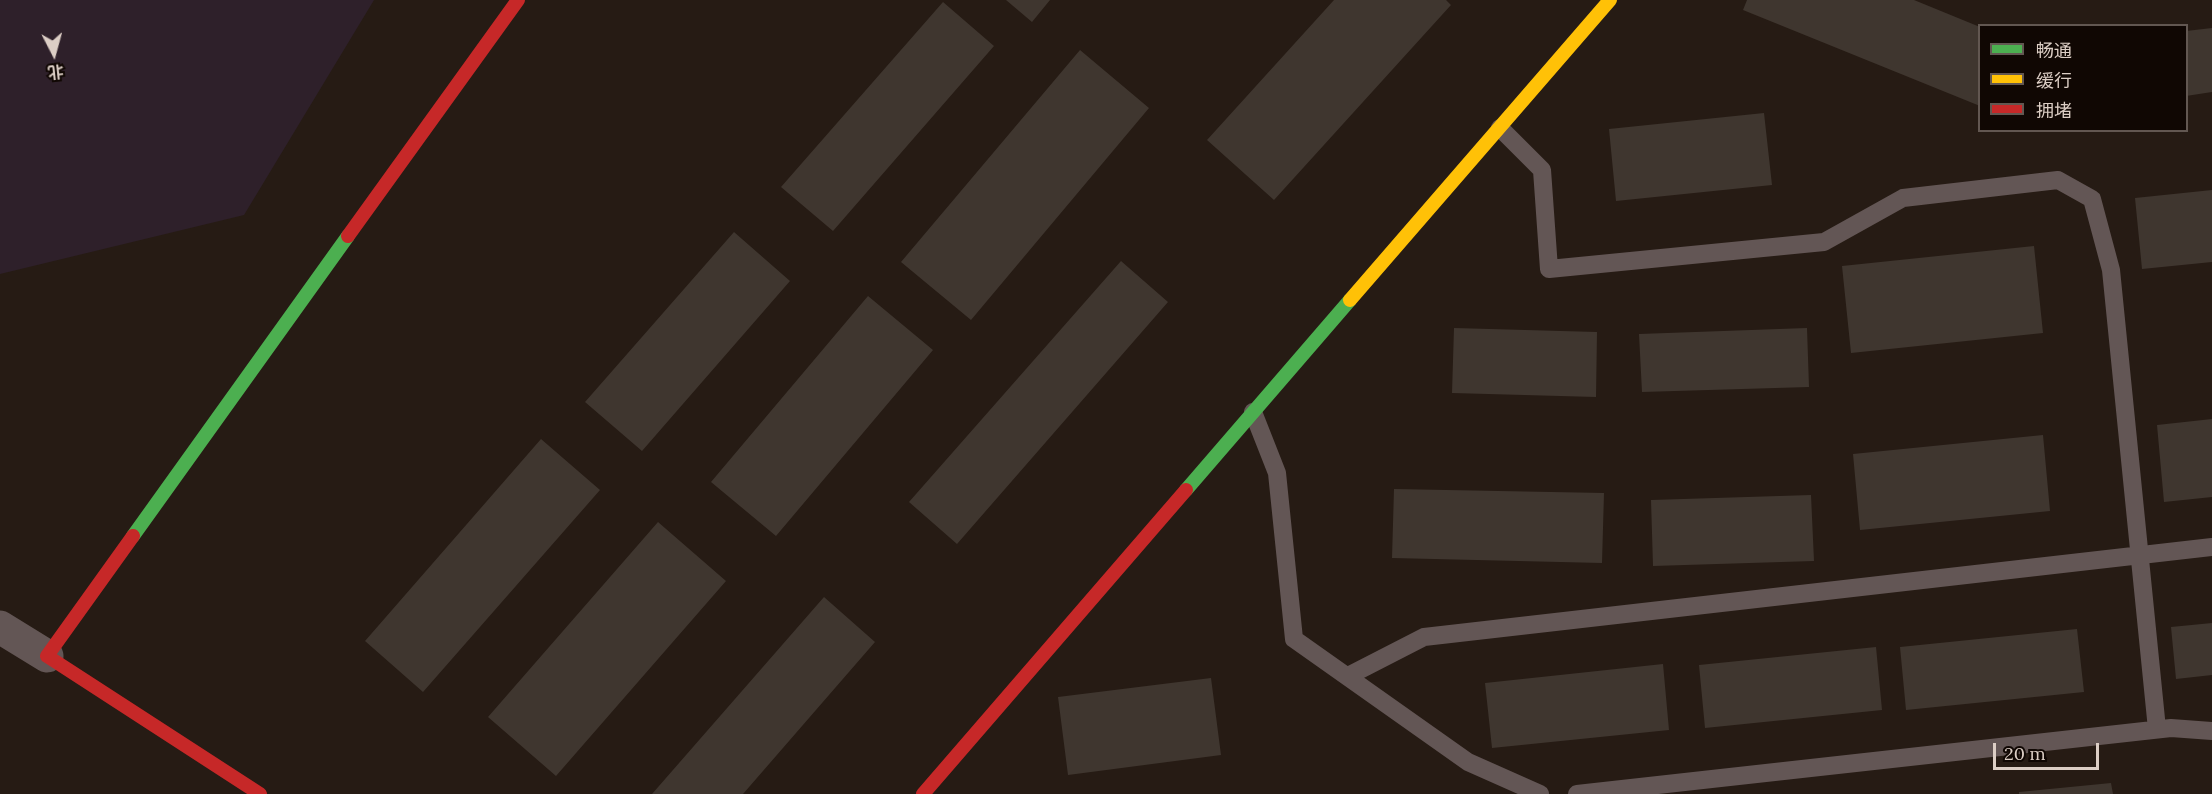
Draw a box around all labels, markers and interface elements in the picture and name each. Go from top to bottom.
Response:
north arrow [24,24,84,84]
legend [1978,24,2188,132]
text: 畅通 [2036,39,2072,62]
text: 北 [47,61,65,83]
text: 缓行 [2036,69,2072,92]
text: 拥堵 [2036,99,2072,122]
scale bar [1996,731,2102,769]
text: 20 m [2004,742,2046,765]

